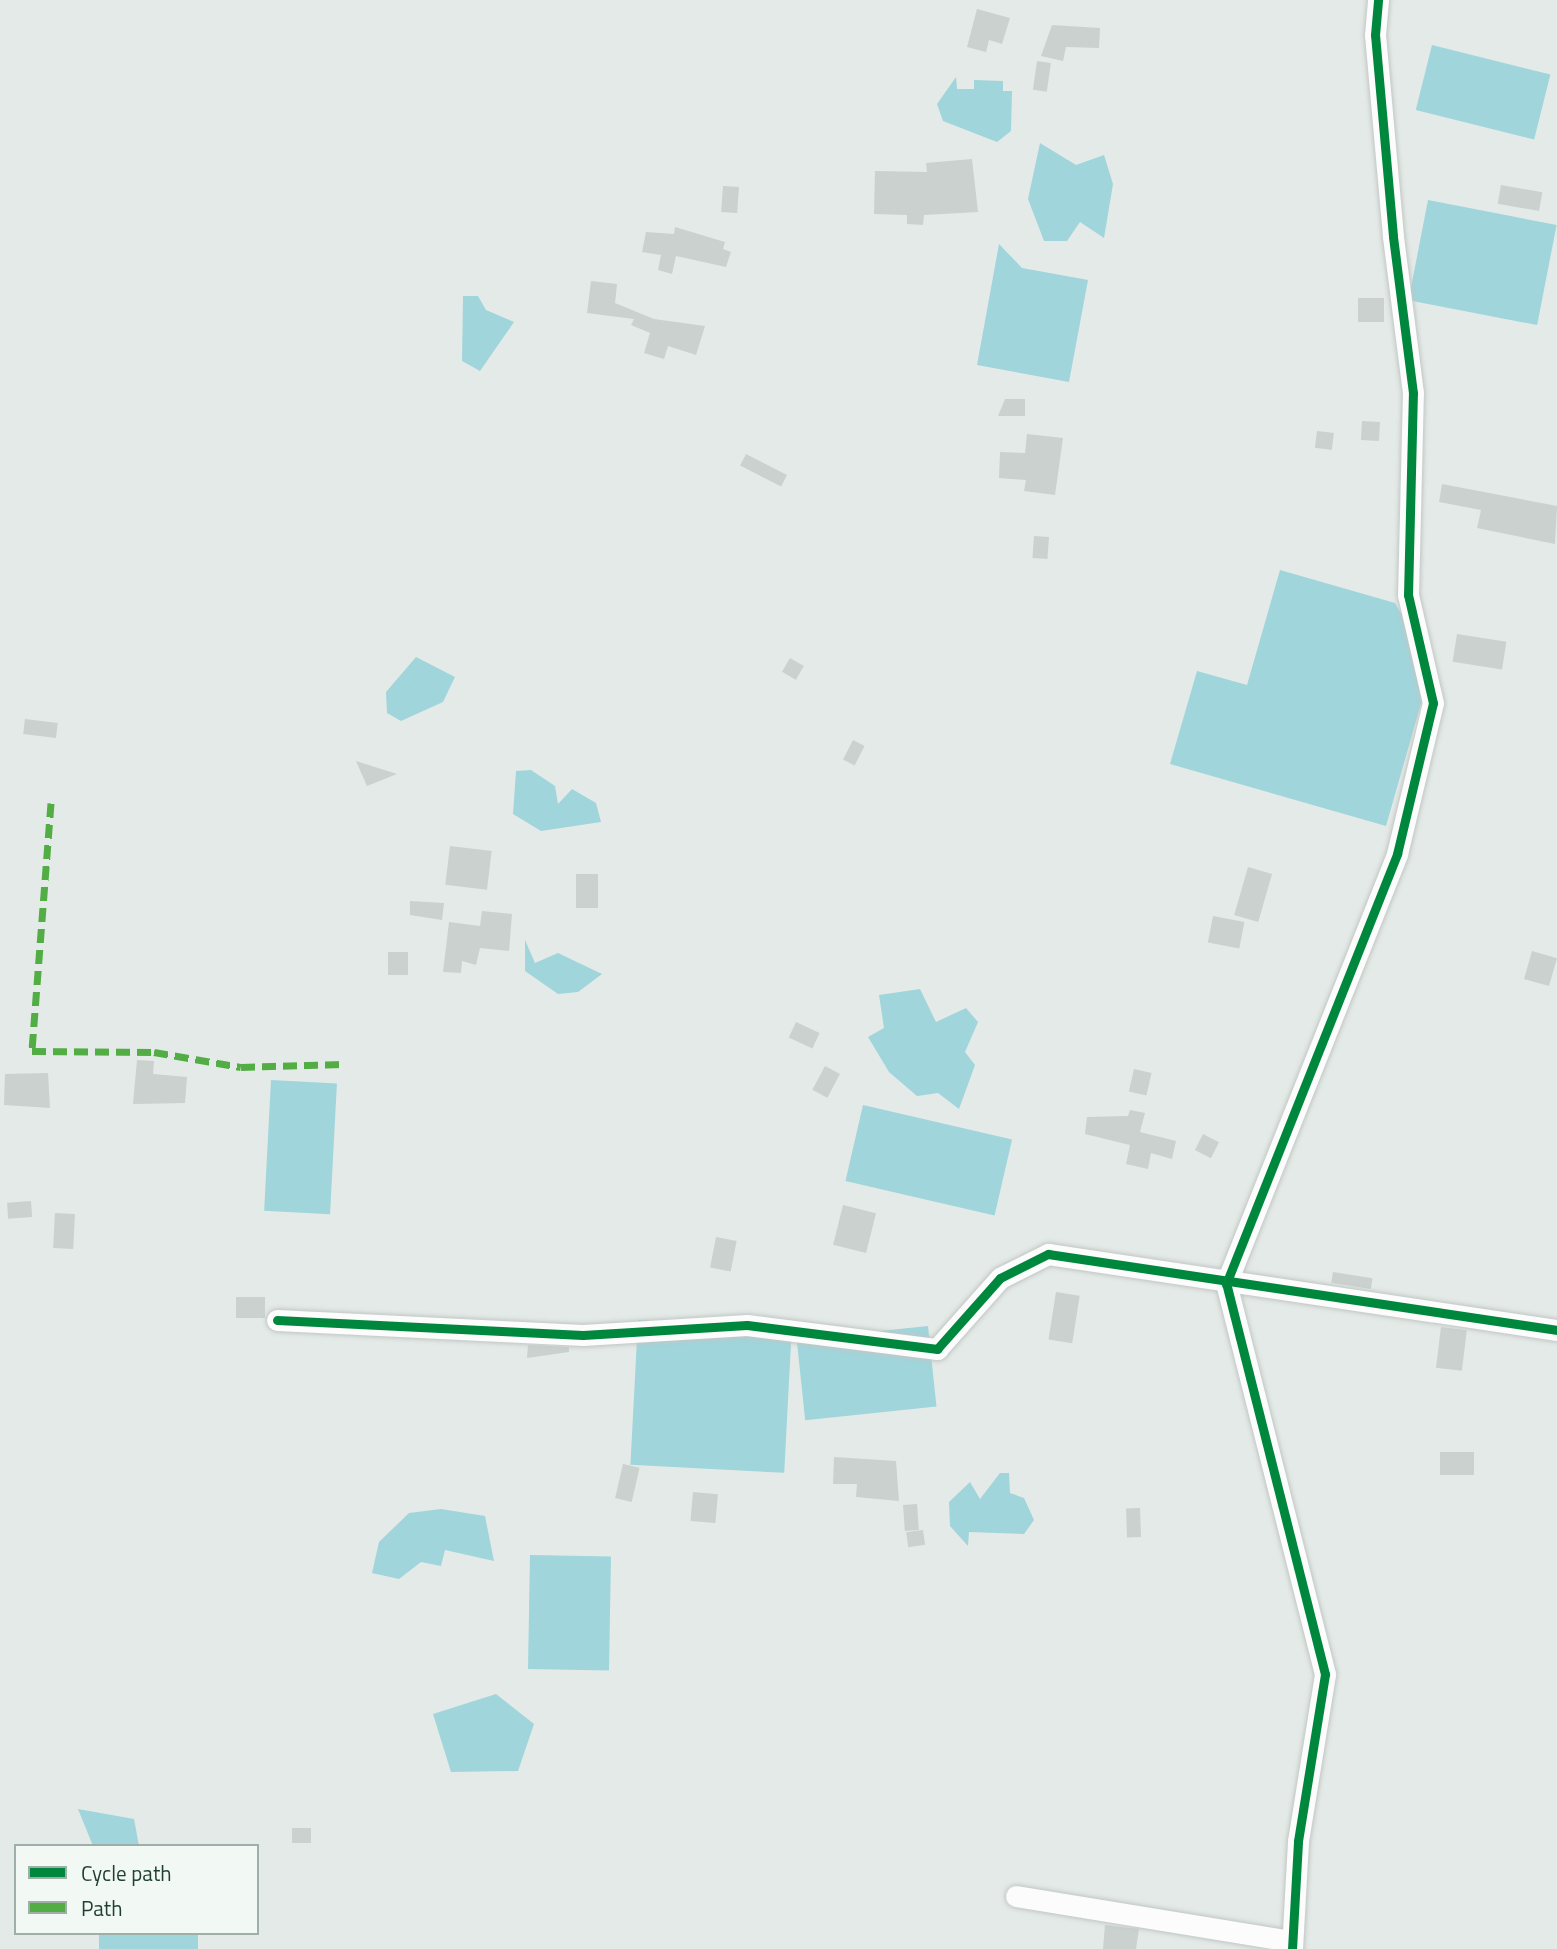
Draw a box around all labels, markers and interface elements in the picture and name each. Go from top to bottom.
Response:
legend [14,1844,259,1935]
text: Cycle path [81,1857,172,1889]
text: Path [81,1892,123,1924]

